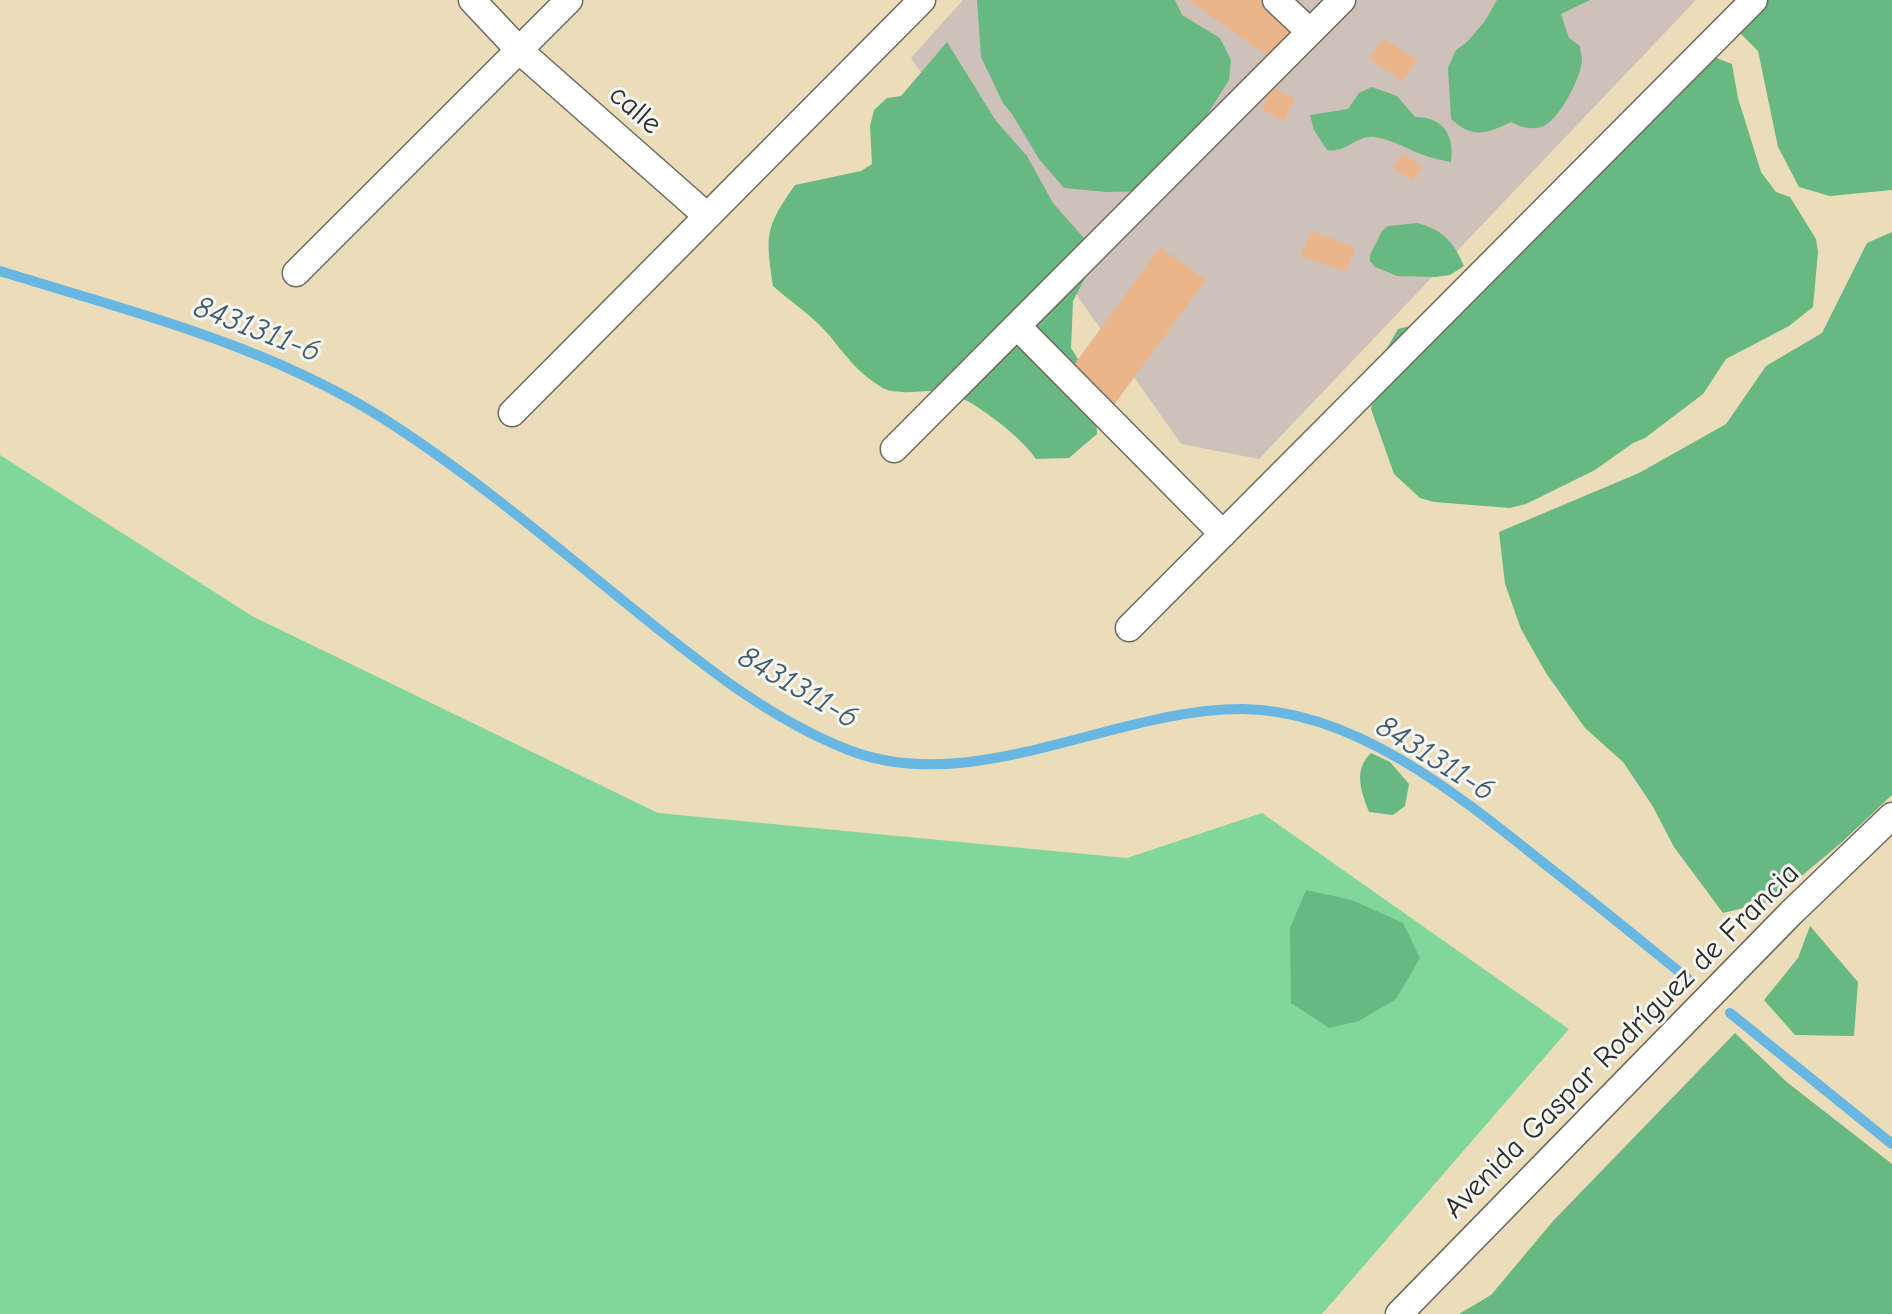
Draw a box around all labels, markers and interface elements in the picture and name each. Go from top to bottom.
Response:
street label: calle [601,77,669,143]
water label: 8431311-6 [188,288,326,372]
water label: 8431311-6 [731,638,865,738]
water label: 8431311-6 [1368,707,1502,811]
street label: Avenida Gaspar Rodríguez de Francia [1437,856,1807,1226]

